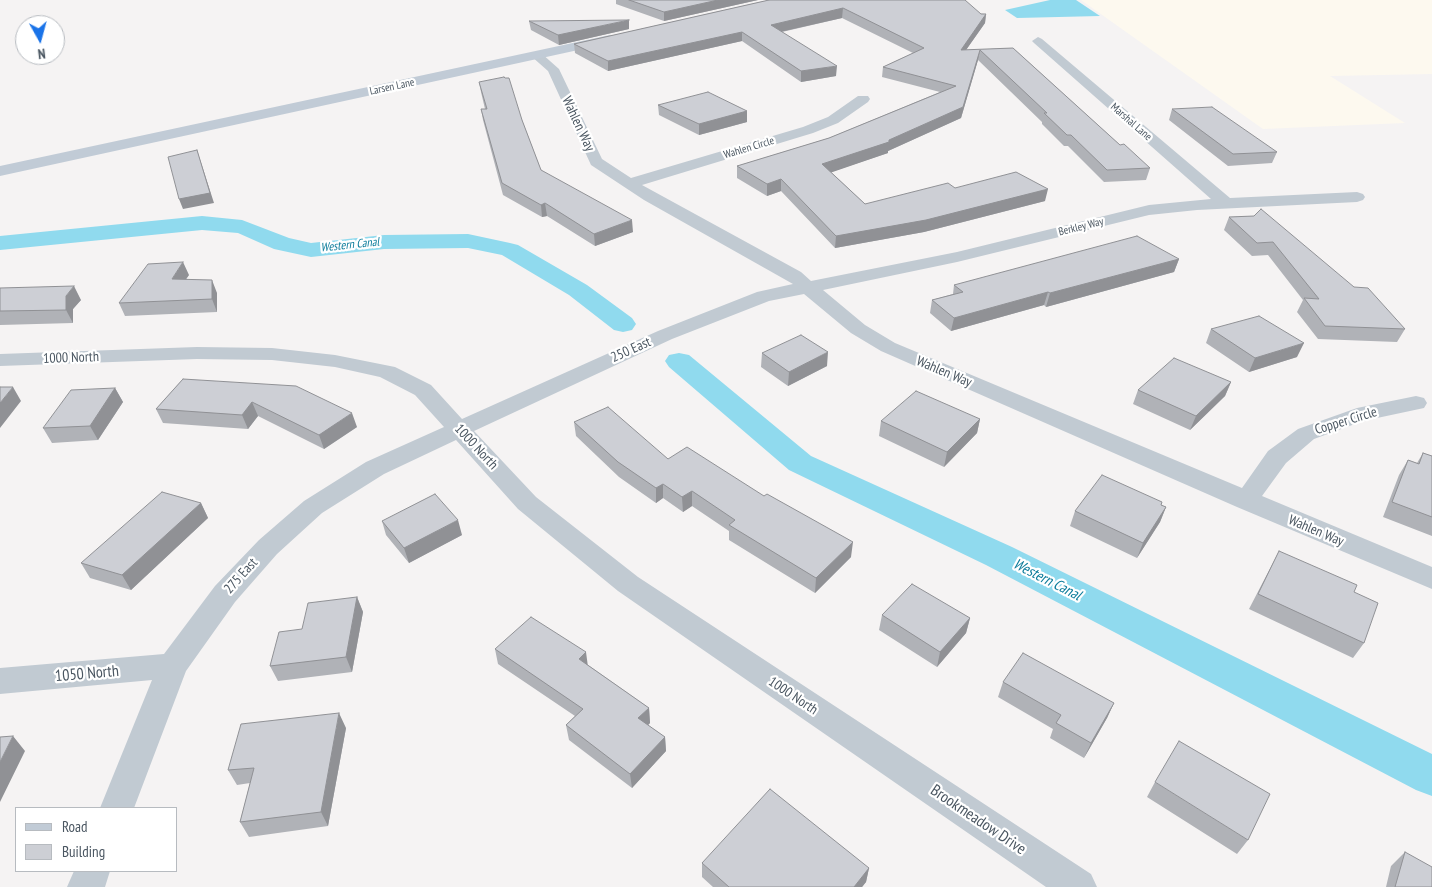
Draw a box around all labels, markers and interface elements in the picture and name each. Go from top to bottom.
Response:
north arrow [15,15,65,65]
text: N [37,45,47,63]
street label: Larsen Lane [368,76,416,98]
street label: Wahlen Way [558,94,598,154]
street label: Marshal Lane [1108,100,1154,144]
street label: Wahlen Circle [722,134,776,162]
street label: Berkley Way [1057,215,1105,239]
water label: Western Canal [320,235,380,255]
street label: 250 East [608,334,654,366]
street label: 1000 North [43,349,99,367]
street label: Wahlen Way [914,353,974,391]
street label: Copper Circle [1313,404,1379,438]
street label: 1000 North [451,421,501,473]
street label: Wahlen Way [1286,512,1346,550]
street label: 275 East [221,555,261,597]
water label: Western Canal [1010,555,1084,605]
street label: 1050 North [54,662,120,686]
street label: 1000 North [765,673,821,719]
street label: Brookmeadow Drive [927,781,1029,859]
legend [15,807,178,872]
text: Road [62,817,88,836]
text: Building [62,842,105,861]

